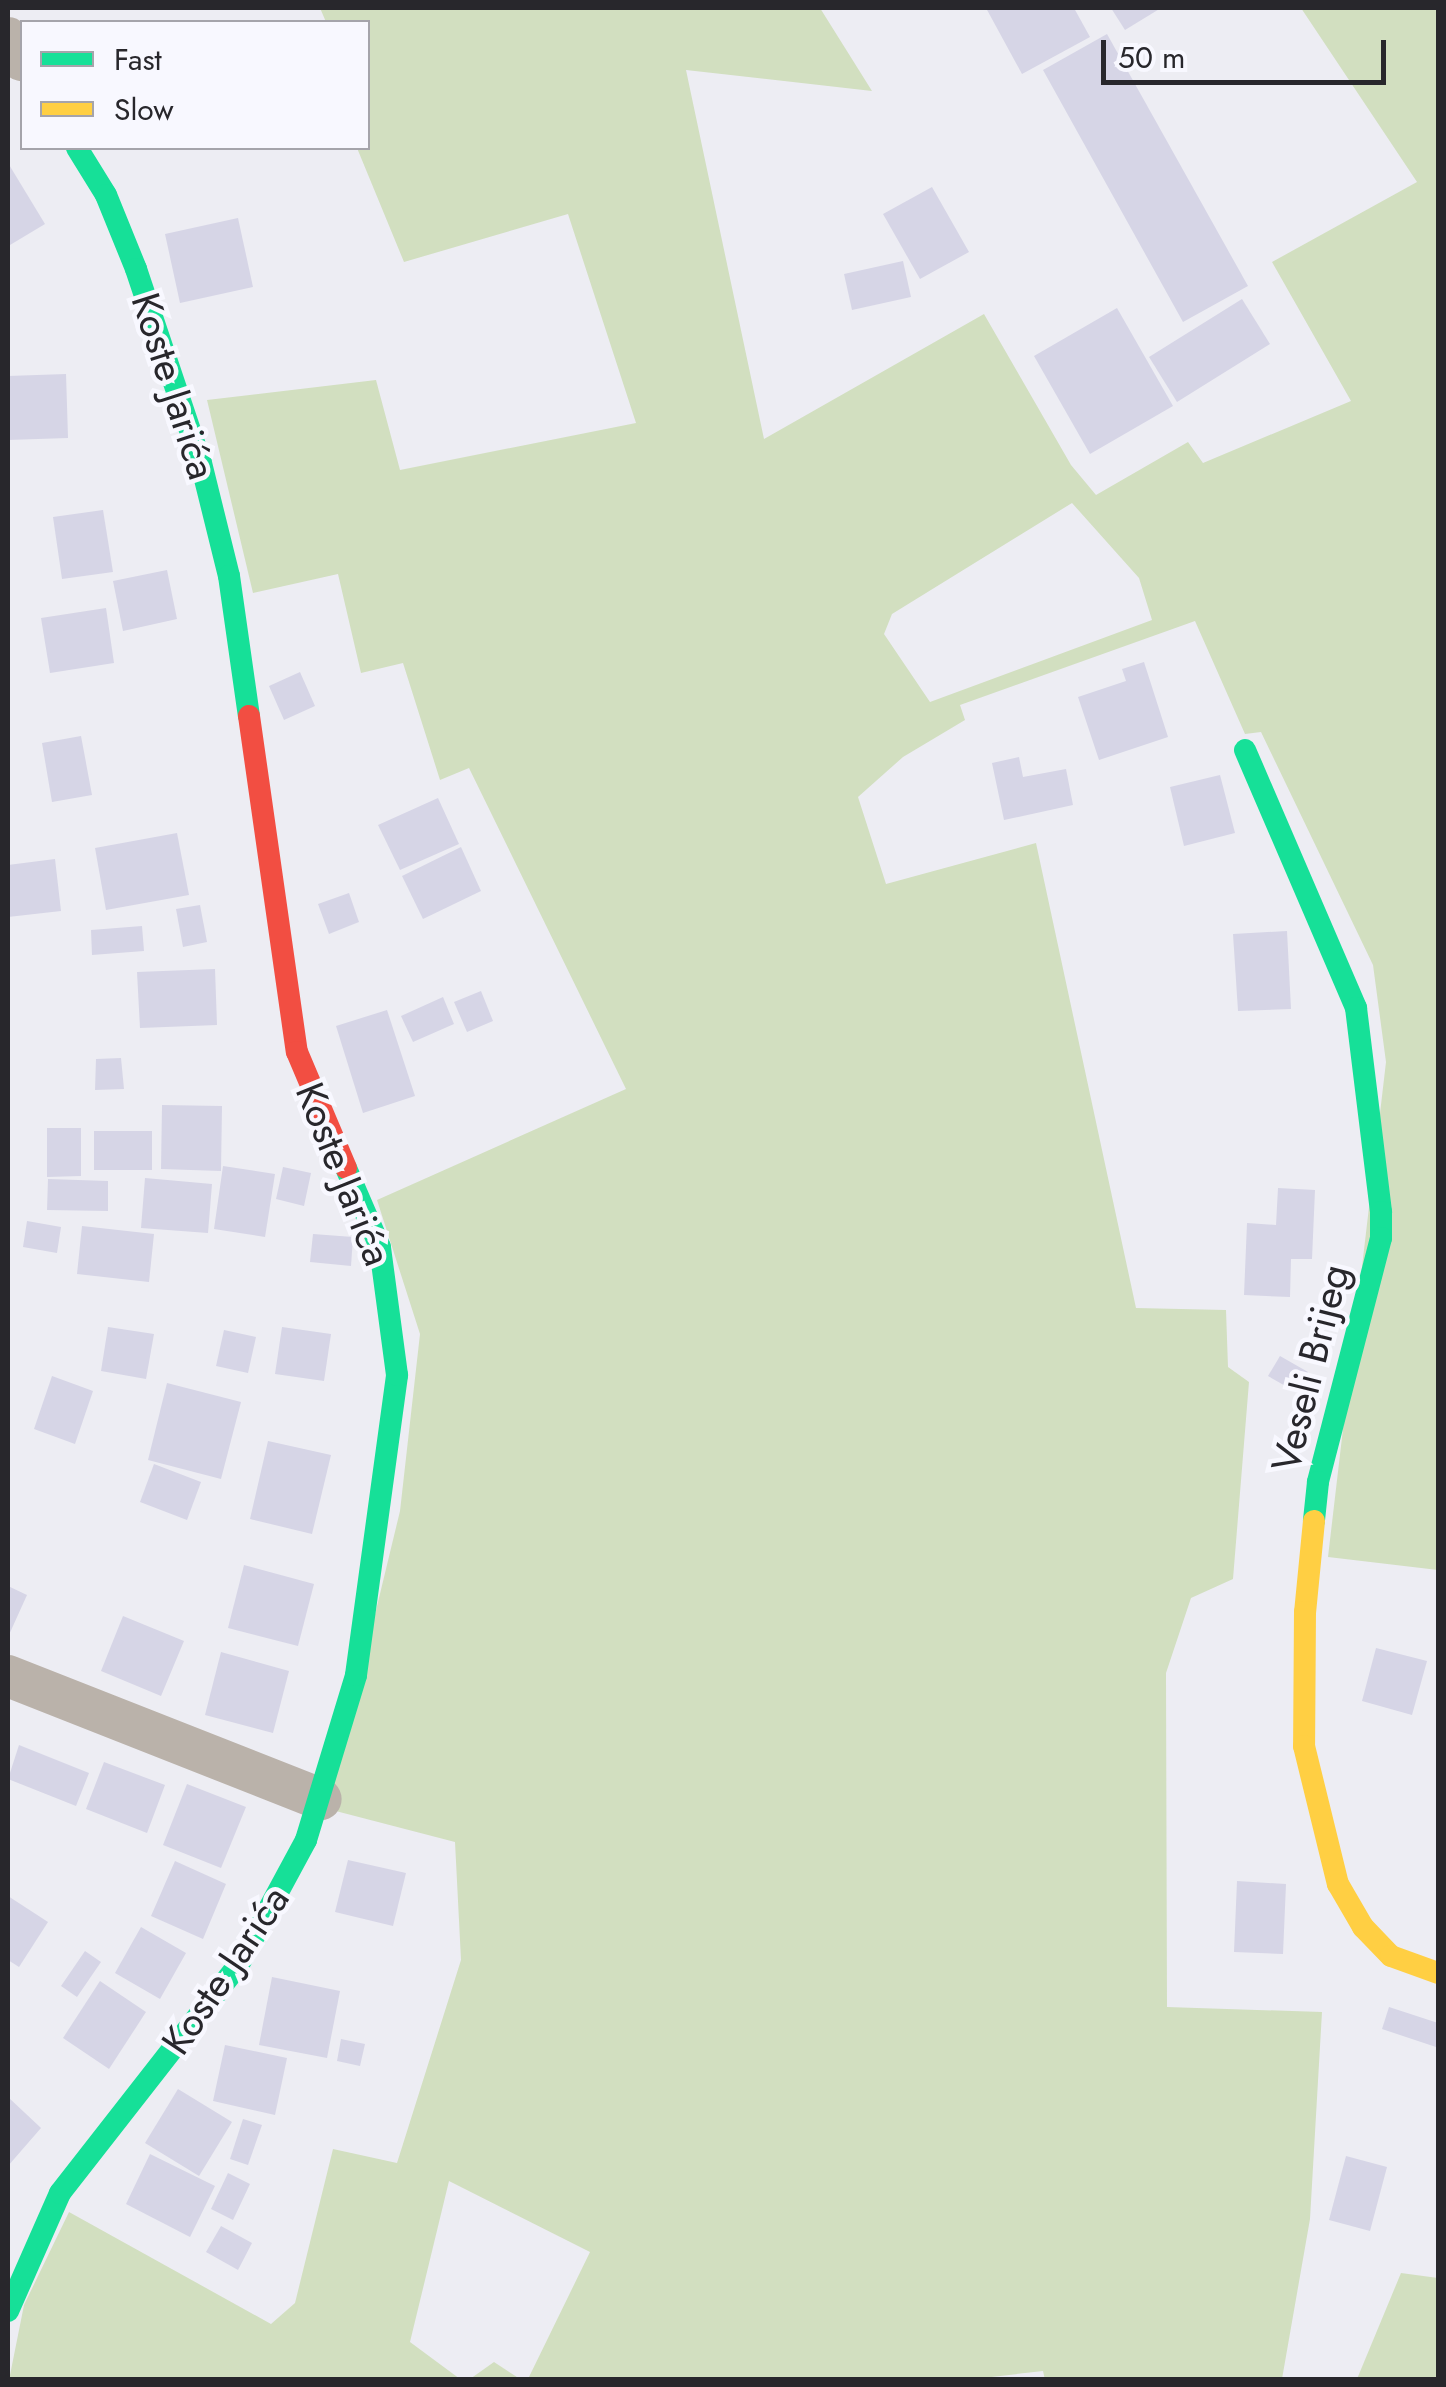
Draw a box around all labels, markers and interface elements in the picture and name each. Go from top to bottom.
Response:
legend [20,20,370,150]
scale bar [1106,20,1391,82]
text: 50 m [1118,36,1185,79]
text: Fast [114,38,162,81]
text: Slow [114,88,174,131]
street label: Koste Jarića [121,287,227,485]
street label: Koste Jarića [286,1076,402,1272]
street label: Veseli Brijeg [1261,1259,1359,1477]
street label: Koste Jarića [151,1877,299,2063]

